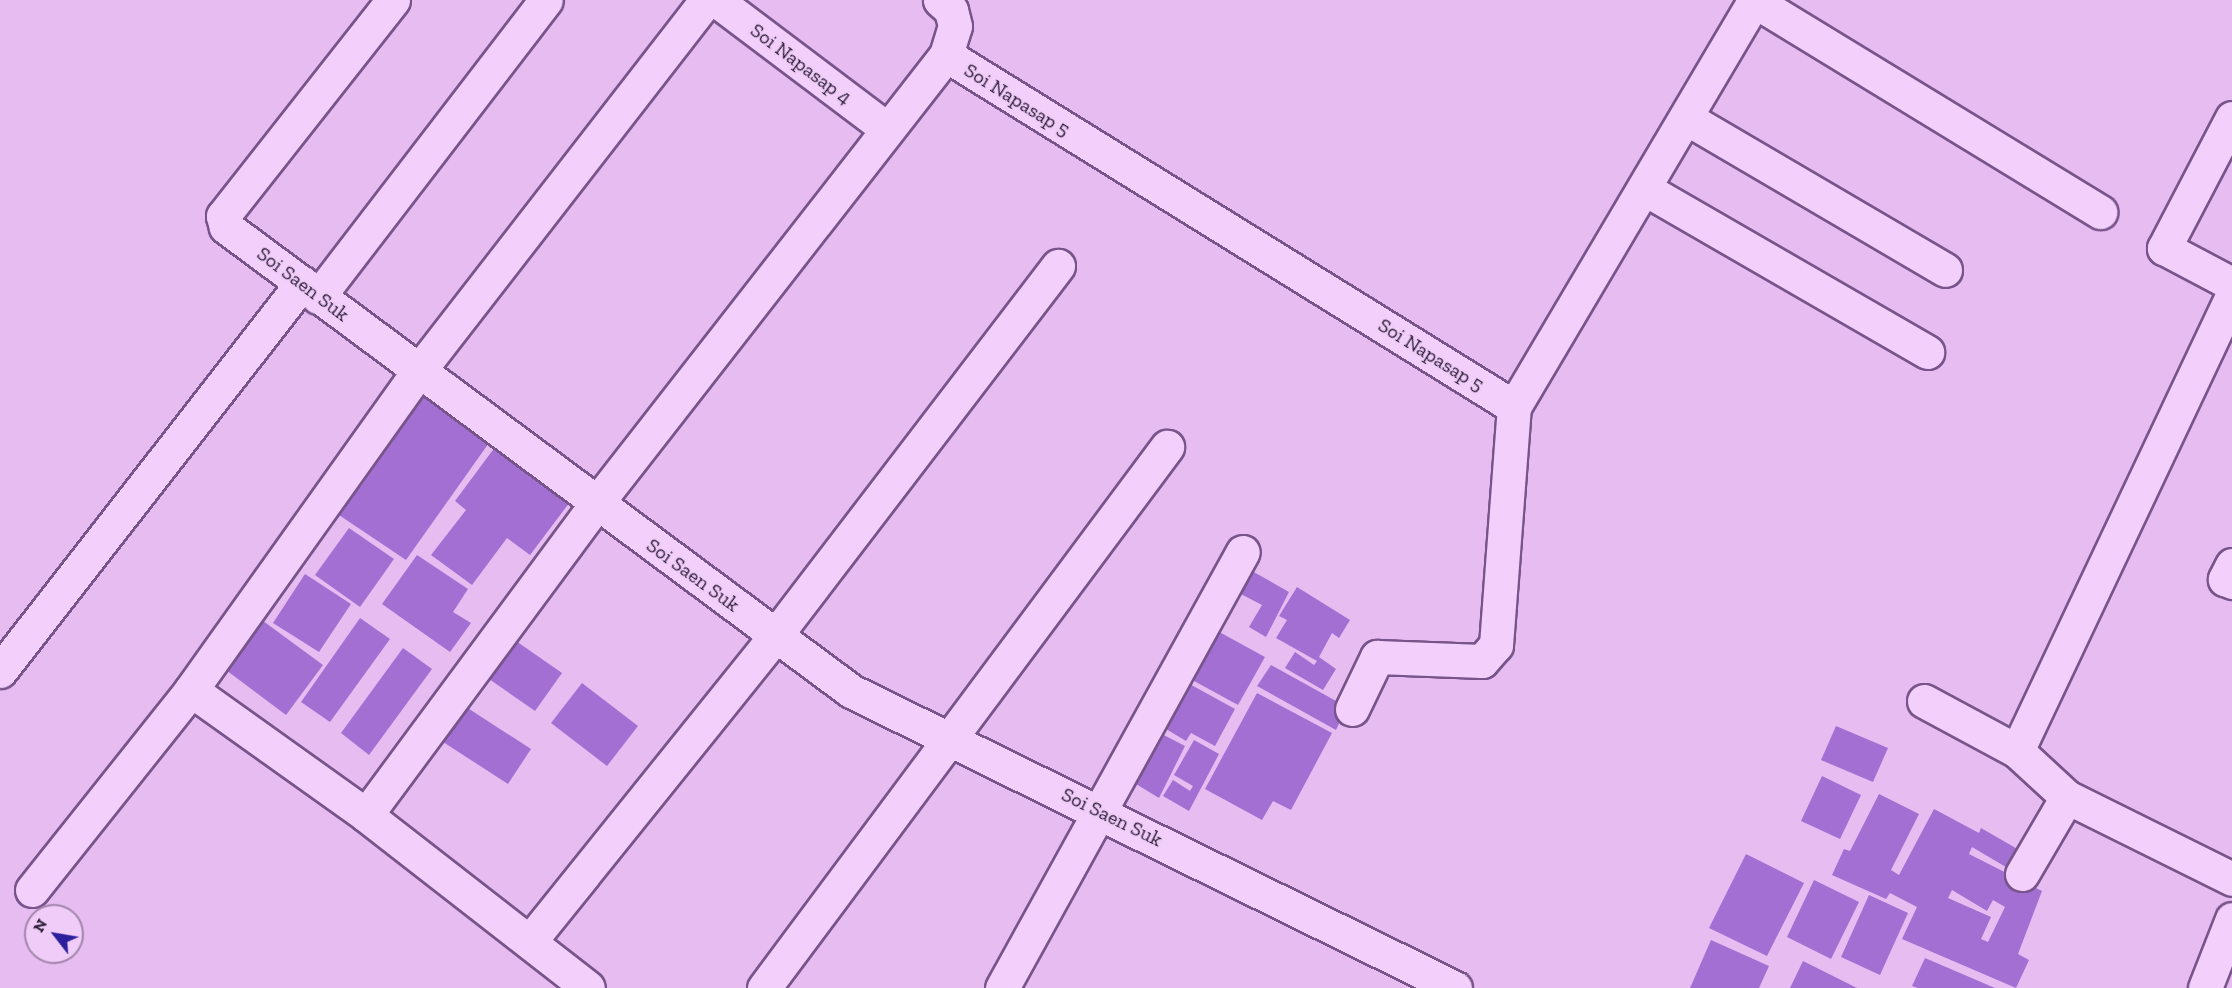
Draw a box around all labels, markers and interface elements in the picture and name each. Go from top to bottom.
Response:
street label: Soi Napasap 4 [746,18,856,110]
street label: Soi Napasap 5 [960,58,1074,142]
street label: Soi Saen Suk [252,242,354,326]
street label: Soi Napasap 5 [1374,313,1488,397]
street label: Soi Saen Suk [642,533,744,617]
street label: Soi Saen Suk [1058,782,1166,852]
north arrow [24,904,84,964]
text: N [29,915,51,936]

